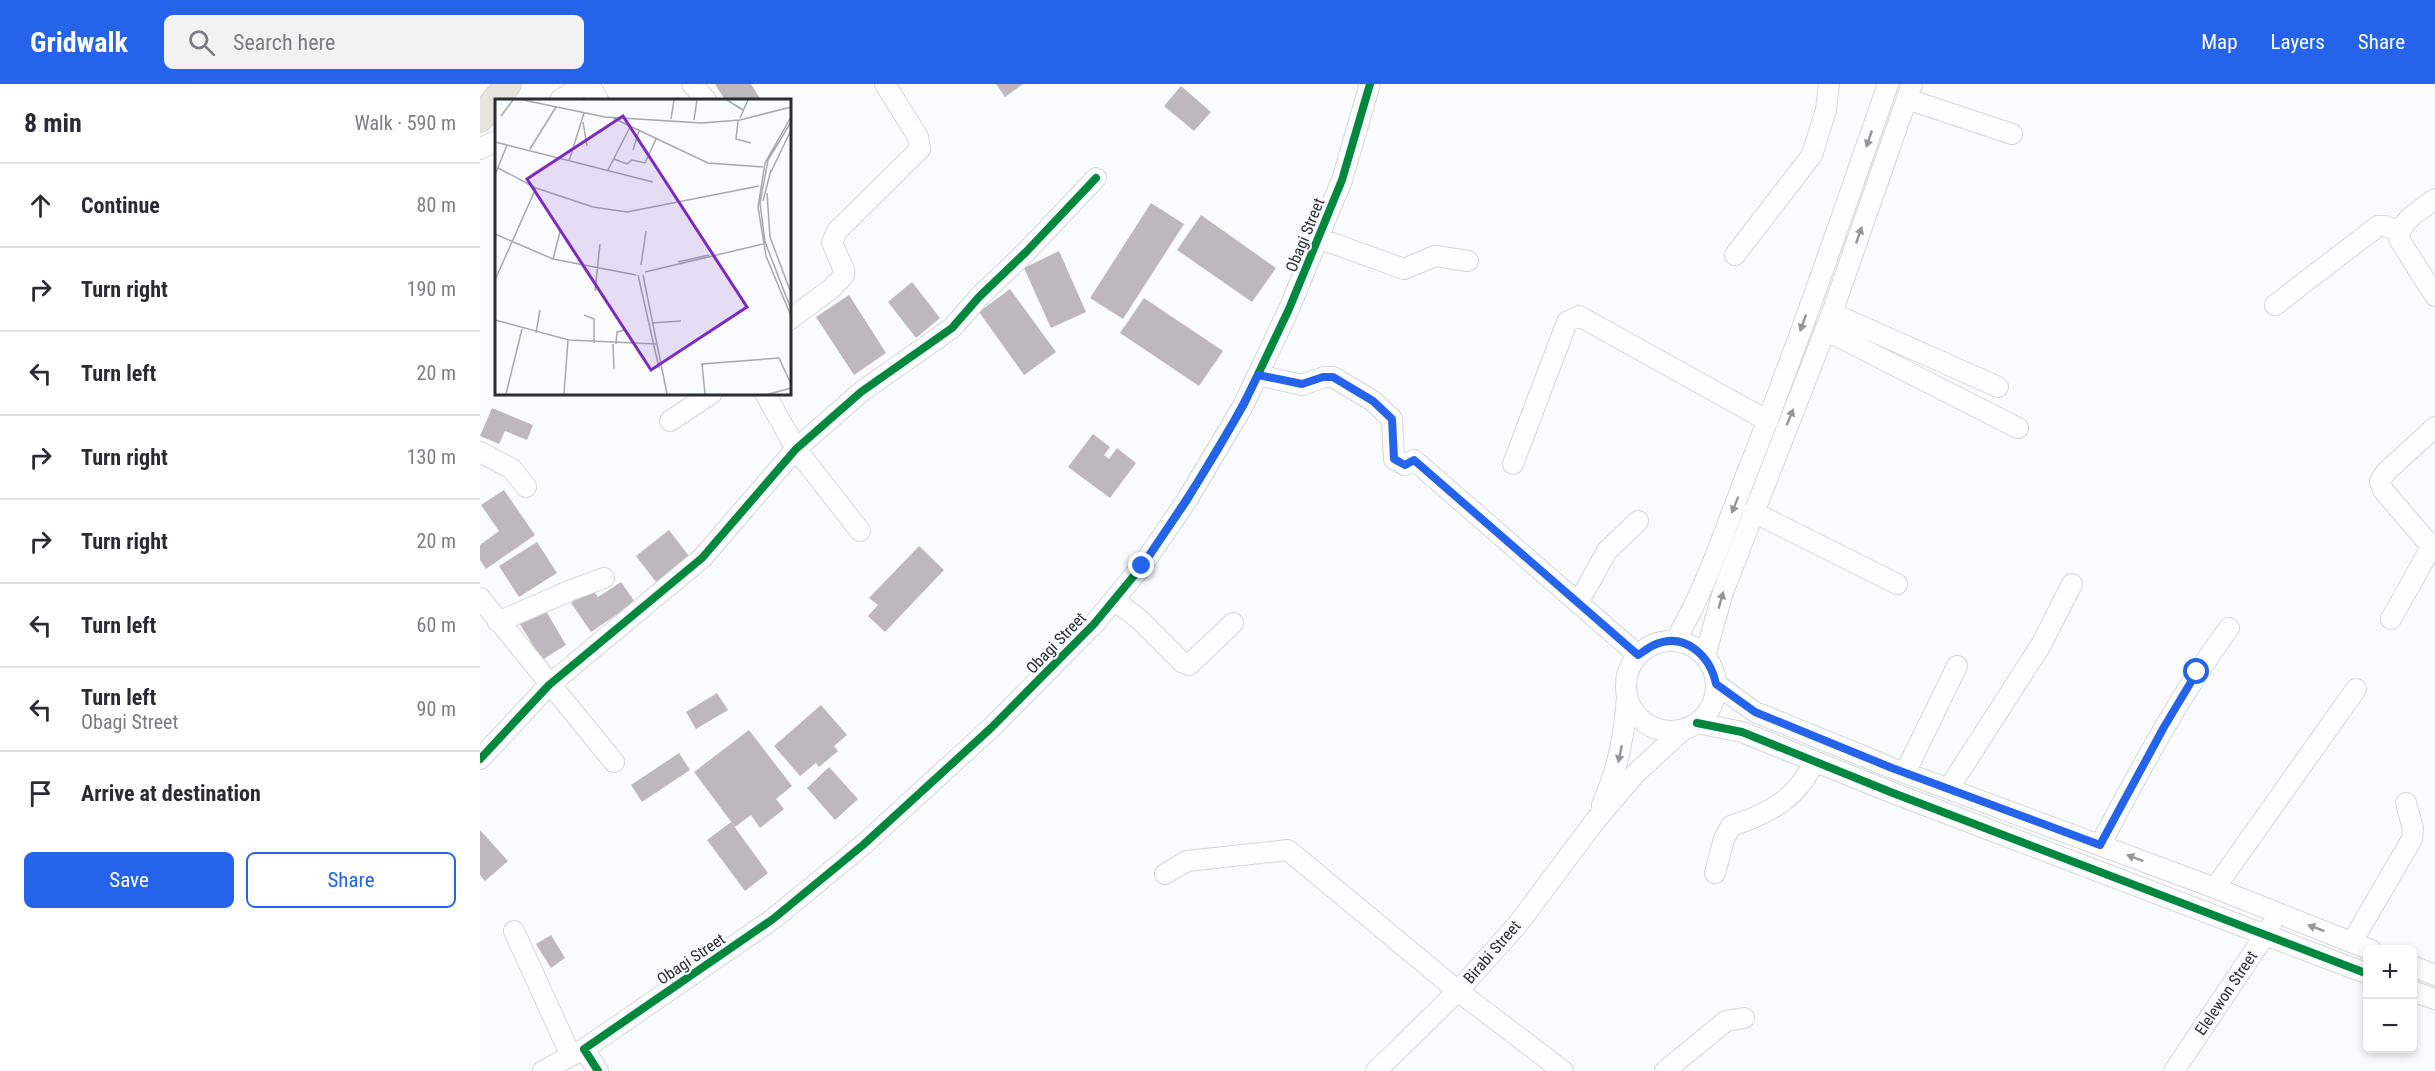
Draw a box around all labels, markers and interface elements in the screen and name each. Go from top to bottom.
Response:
search box [164,15,584,69]
text: Gridwalk [30,26,128,59]
icon: search [185,26,218,59]
text: Search here [233,30,335,55]
text: Map [2201,30,2238,54]
text: Layers [2271,30,2325,54]
text: Share [2358,30,2405,54]
inset map [495,99,790,394]
text: 8 min [24,108,82,138]
text: Walk · 590 m [355,111,456,135]
one-way arrow [1863,130,1873,148]
icon: ahead [24,189,57,222]
text: Continue [81,193,160,218]
text: 80 m [417,193,456,217]
street label: Obagi Street [1282,195,1328,275]
one-way arrow [1855,226,1865,244]
icon: right [24,273,57,306]
text: Turn right [81,277,168,302]
text: 190 m [407,277,456,301]
one-way arrow [1798,314,1808,332]
icon: left [24,357,57,390]
text: Turn left [81,361,156,386]
text: 20 m [417,361,456,385]
one-way arrow [1785,408,1795,426]
icon: right [24,441,57,474]
text: Turn right [81,445,168,470]
text: 130 m [407,445,456,469]
one-way arrow [1729,497,1739,515]
icon: right [24,525,57,558]
text: Turn right [81,529,168,554]
text: 20 m [417,529,456,553]
route end [1128,552,1154,578]
one-way arrow [1717,591,1726,609]
street label: Obagi Street [1022,608,1090,678]
icon: left [24,609,57,642]
text: Turn left [81,613,156,638]
text: 60 m [417,613,456,637]
route start [2183,658,2209,684]
text: Turn left [81,685,156,710]
icon: left [24,693,57,726]
text: 90 m [417,697,456,721]
text: Obagi Street [81,710,178,734]
one-way arrow [1615,744,1624,763]
icon: arrive [24,777,57,810]
text: Arrive at destination [81,781,261,806]
button: Save [24,852,234,908]
button: Share [246,852,456,908]
one-way arrow [2125,853,2143,863]
street label: Birabi Street [1459,916,1525,987]
one-way arrow [2307,923,2325,933]
street label: Obagi Street [653,929,729,989]
map controls [2363,945,2417,1053]
button: + [2363,945,2417,999]
street label: Elelewon Street [2191,947,2261,1039]
button: − [2363,999,2417,1053]

